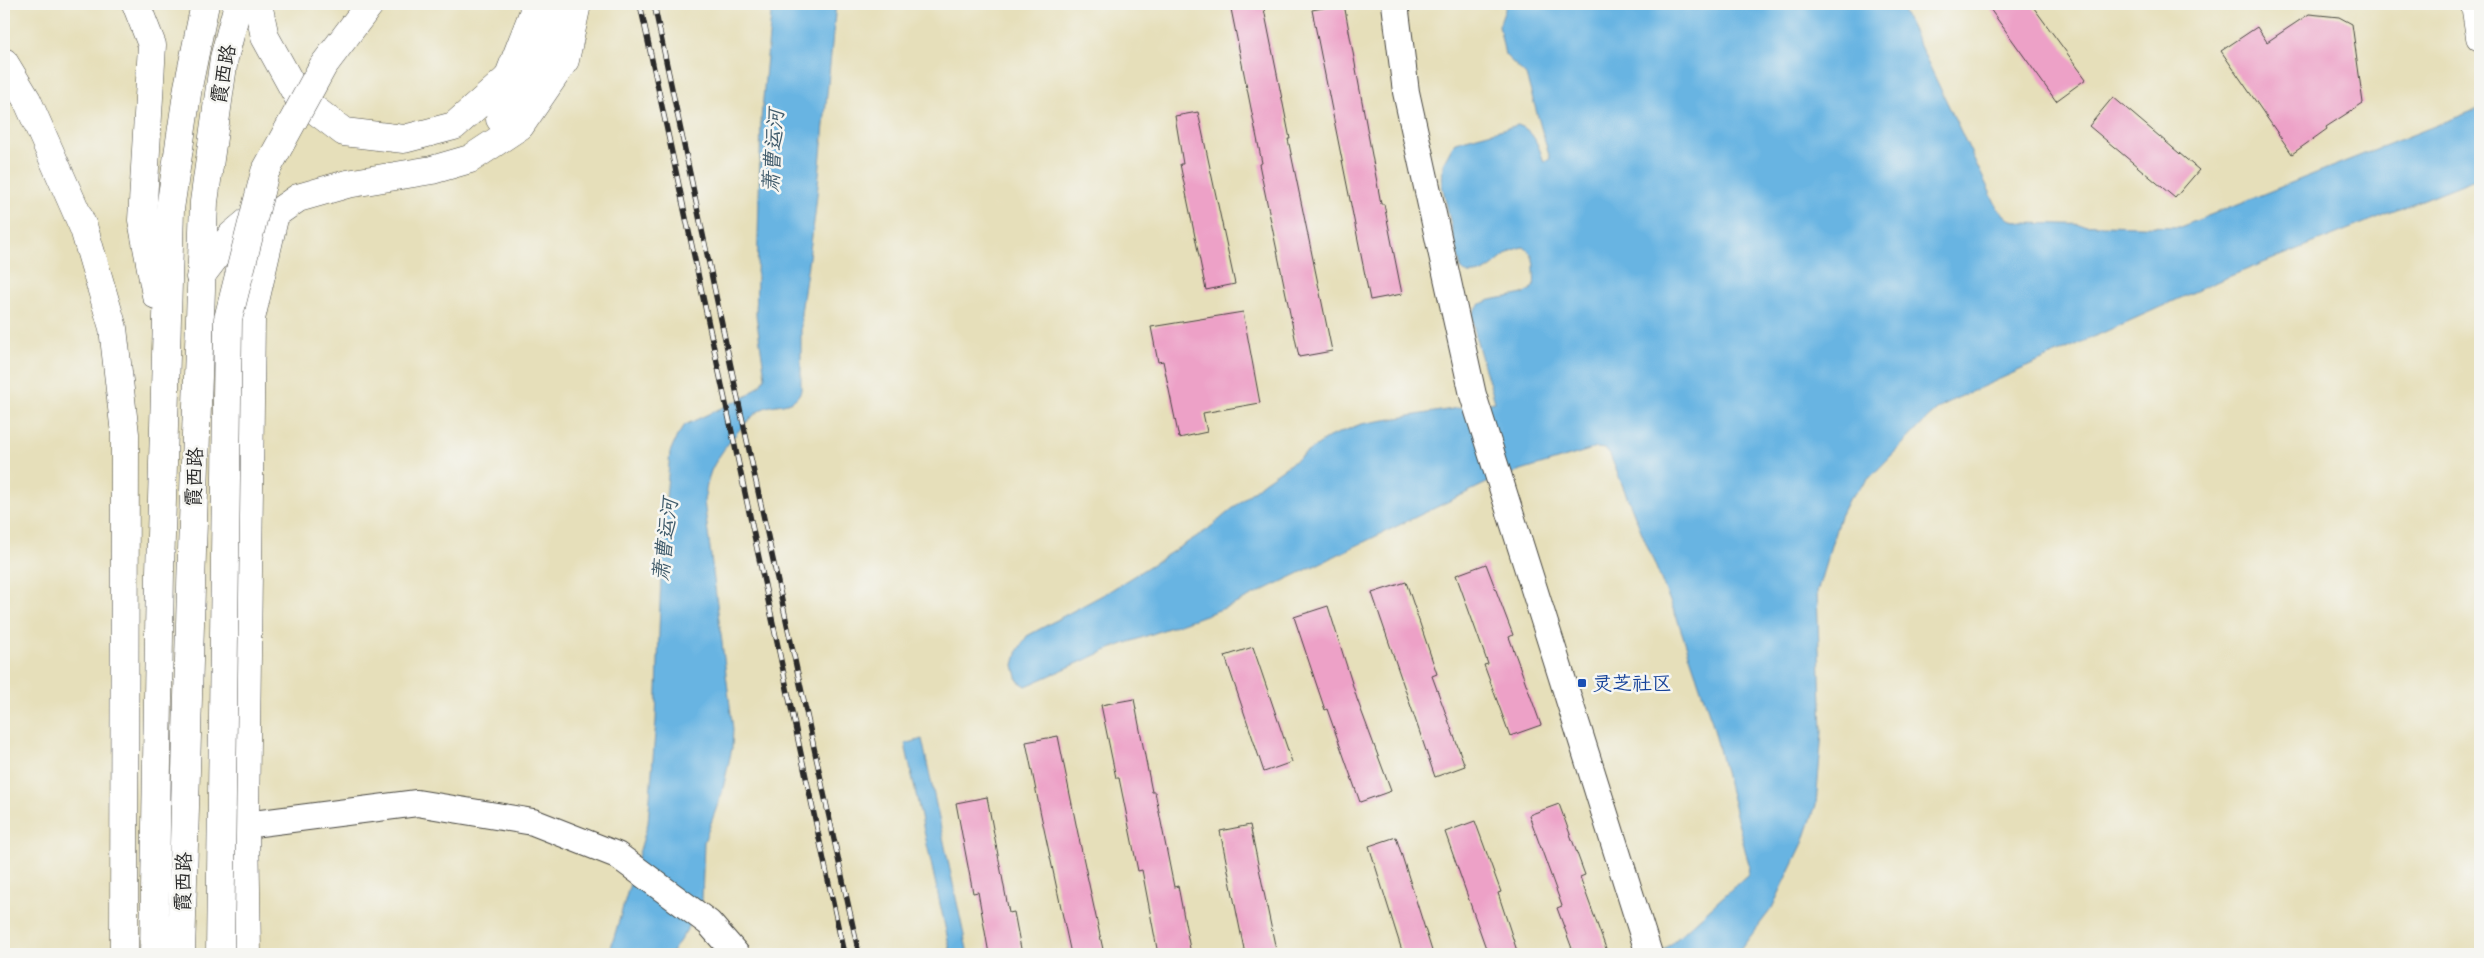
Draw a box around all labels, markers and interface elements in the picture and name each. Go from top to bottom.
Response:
street label: 霞西路 [206,41,245,106]
water label: 萧曹运河 [757,105,793,194]
street label: 霞西路 [181,446,212,508]
water label: 萧曹运河 [647,494,687,584]
place label: 灵芝社区 [1592,671,1672,700]
marker: 灵芝社区 [1576,677,1588,689]
street label: 霞西路 [170,851,201,912]

